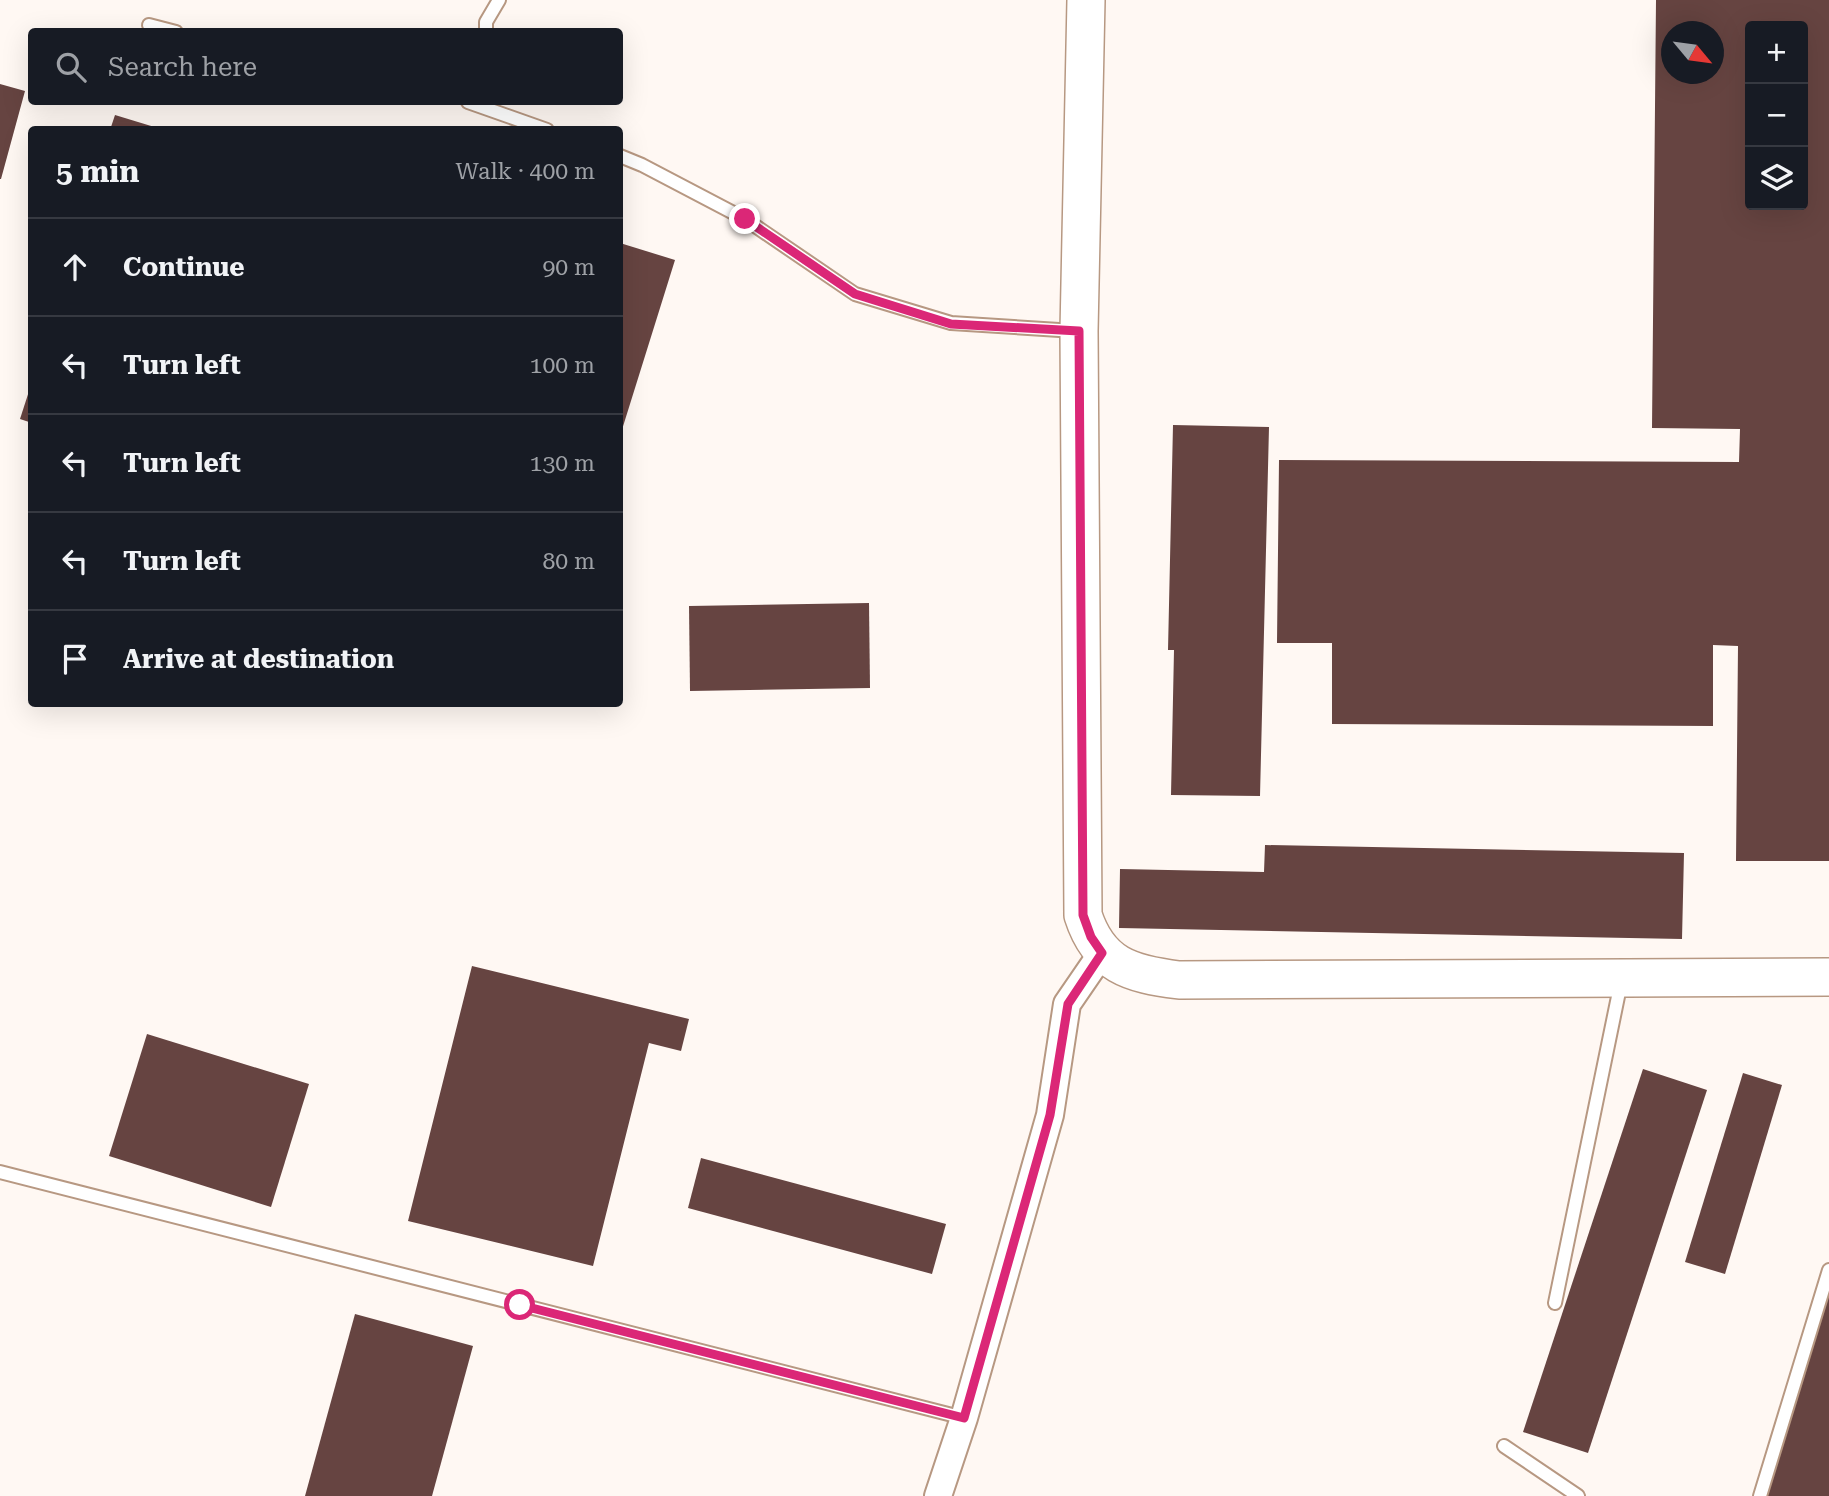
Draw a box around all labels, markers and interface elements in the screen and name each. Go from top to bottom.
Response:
north arrow [1661,21,1724,84]
map controls [1745,21,1808,210]
button: + [1745,21,1808,84]
search box [28,28,623,105]
icon: search [52,48,90,86]
text: Search here [108,52,257,82]
button: − [1745,84,1808,147]
button: layers [1745,147,1808,210]
text: 5 min [56,154,139,189]
text: Walk · 400 m [456,158,595,185]
route end [729,203,760,234]
icon: ahead [56,248,94,286]
text: Continue [123,252,245,282]
text: 90 m [542,254,595,281]
icon: left [56,346,94,384]
text: Turn left [123,350,241,380]
text: 100 m [530,352,595,379]
icon: left [56,444,94,482]
text: Turn left [123,448,241,478]
text: 130 m [530,450,595,477]
icon: left [56,542,94,580]
text: Turn left [123,546,241,576]
text: 80 m [542,548,595,575]
icon: arrive [56,640,94,678]
text: Arrive at destination [123,644,394,674]
route start [504,1289,535,1320]

